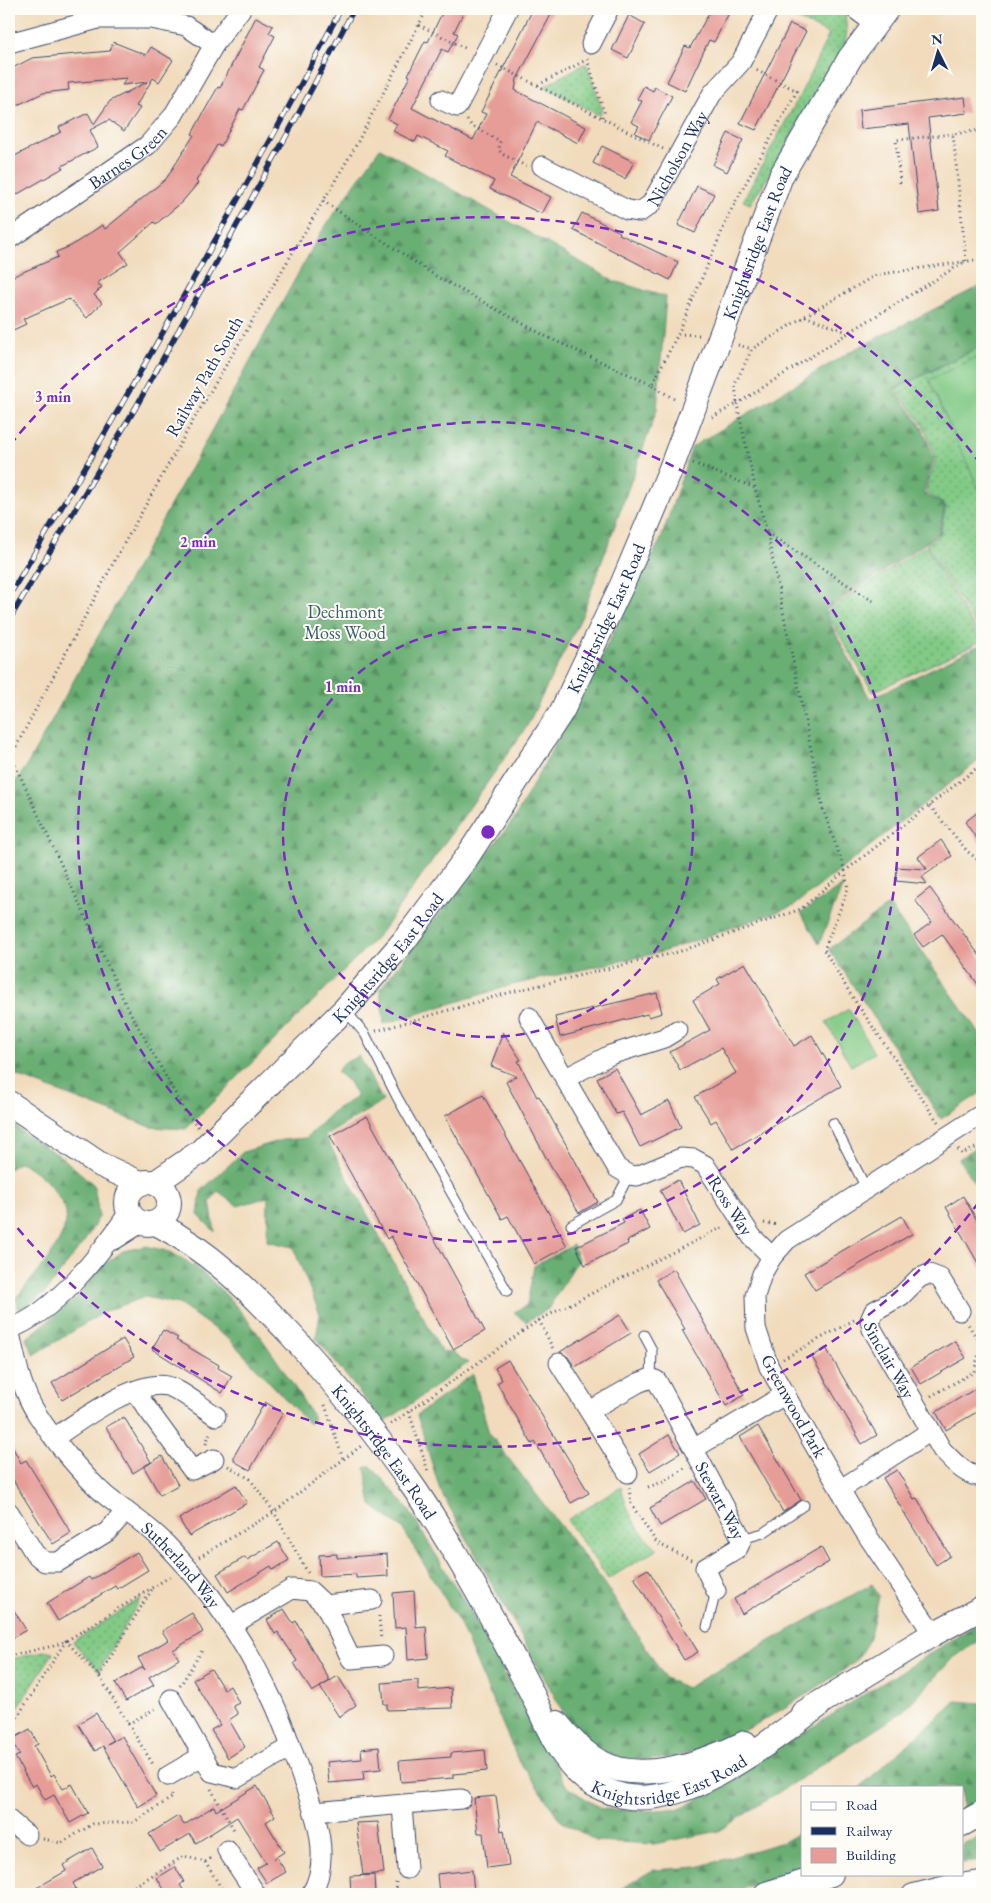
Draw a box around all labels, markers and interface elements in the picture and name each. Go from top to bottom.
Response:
north arrow [914,28,964,78]
text: N [930,30,944,49]
street label: Nicholson Way [641,106,712,210]
street label: Barnes Green [84,120,172,194]
street label: Knightsridge East Road [717,161,797,323]
street label: Railway Path South [160,311,248,441]
text: 3 min [35,387,72,406]
text: 2 min [180,532,217,551]
street label: Knightsridge East Road [561,539,650,697]
park label: Dechmont Moss Wood [304,600,387,644]
text: 1 min [325,677,362,696]
centre of rings [479,823,497,841]
street label: Knightsridge East Road [327,887,448,1027]
street label: Ross Way [703,1171,759,1240]
street label: Sinclair Way [859,1320,921,1402]
street label: Greenwood Park [756,1350,832,1462]
street label: Knightsridge East Road [327,1379,443,1524]
street label: Stewart Way [691,1457,751,1543]
street label: Sutherland Way [137,1516,227,1612]
street label: Knightsridge East Road [588,1748,751,1809]
legend [801,1786,964,1876]
text: Road [846,1795,878,1814]
text: Railway [846,1821,893,1840]
text: Building [846,1845,896,1864]

